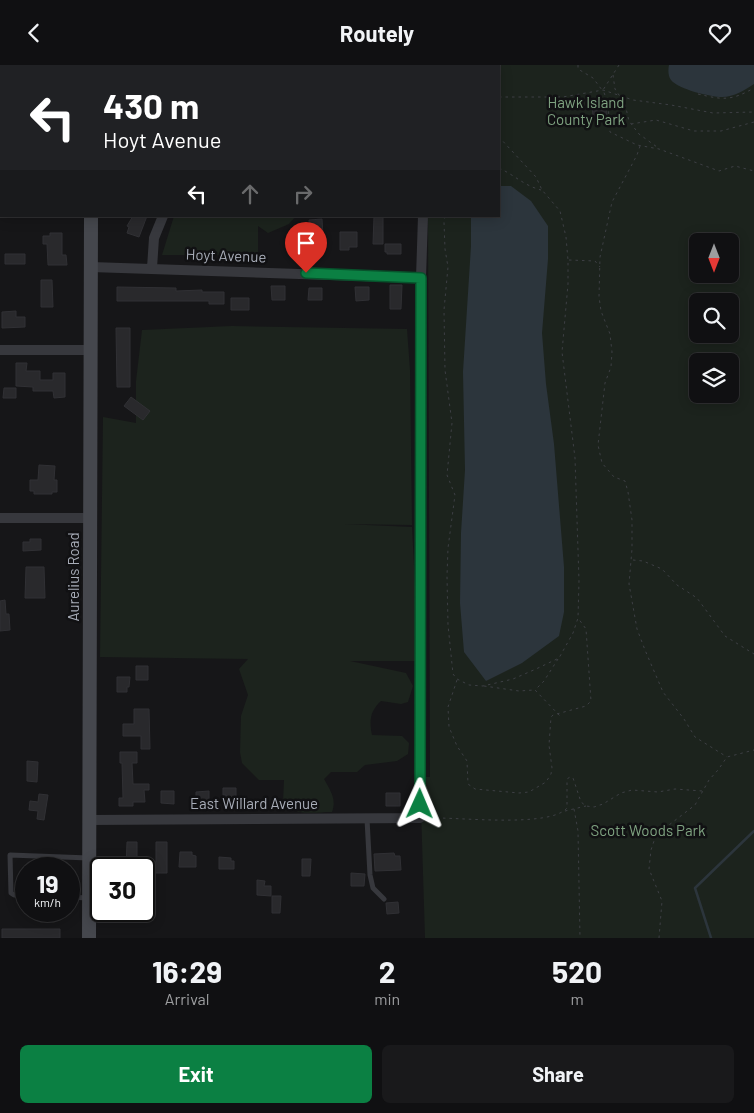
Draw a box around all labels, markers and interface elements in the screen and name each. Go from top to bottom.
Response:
icon: back [20,19,48,47]
icon: heart [706,19,734,47]
text: Routely [340,20,414,46]
text: 430 m [103,84,199,126]
icon: left [20,85,85,150]
park label: Hawk Island County Park [547,93,626,128]
text: Hoyt Avenue [103,126,221,152]
icon: left [183,180,211,208]
icon: ahead [236,180,264,208]
icon: right [289,180,317,208]
pin [285,222,327,273]
icon: arrive [292,229,320,257]
north arrow [689,233,739,283]
map controls [689,233,739,403]
street label: Hoyt Avenue [185,245,267,265]
button: search [689,293,739,343]
button: layers [689,353,739,403]
street label: Aurelius Road [64,532,82,622]
position arrow [393,777,445,829]
street label: East Willard Avenue [190,794,318,812]
park label: Scott Woods Park [590,821,706,839]
speed limit sign: 30 [90,857,155,922]
text: 19 [36,868,59,898]
text: km/h [34,895,61,909]
text: 16:29 [152,953,222,989]
text: 2 [379,953,396,989]
text: 520 [552,953,602,989]
text: Arrival [165,989,209,1008]
text: min [374,989,400,1008]
text: m [570,989,584,1008]
button: Exit [20,1045,372,1103]
button: Share [382,1045,734,1103]

